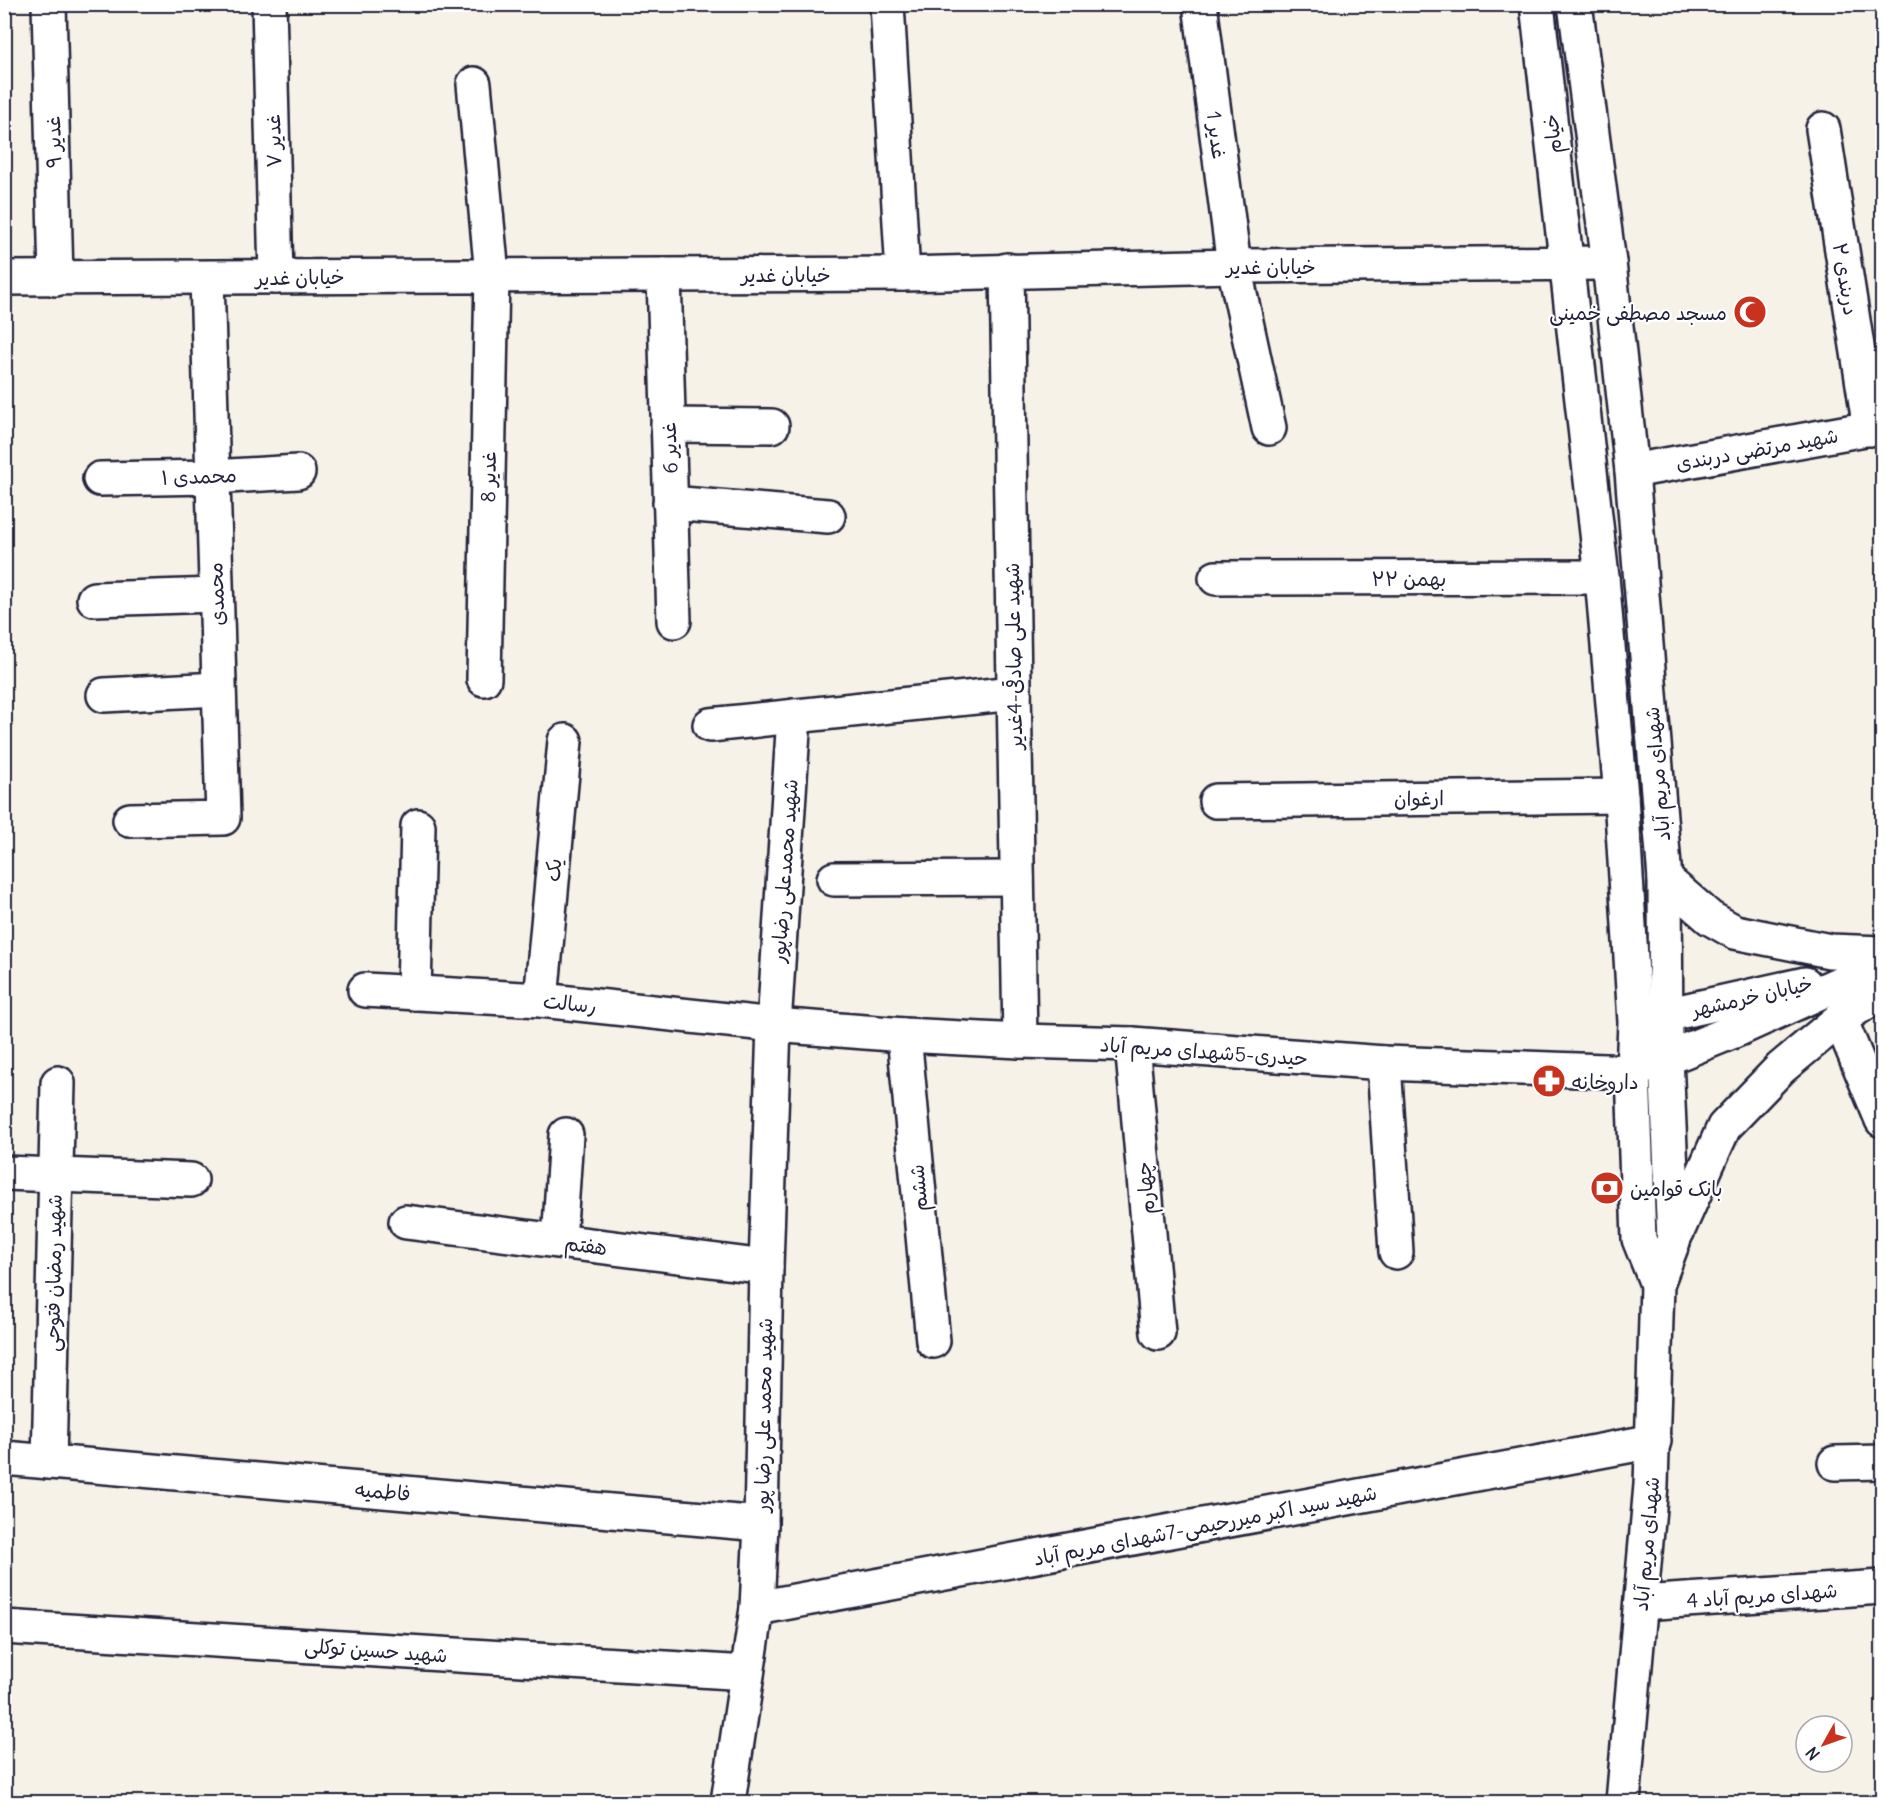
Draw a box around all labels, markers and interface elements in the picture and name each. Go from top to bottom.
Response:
street label: غدیر 1 [1202,110,1232,160]
street label: خیام [1537,112,1570,155]
street label: غدیر ۷ [260,114,286,168]
street label: غدیر ۹ [40,116,66,168]
street label: دربندی ۲ [1828,241,1864,317]
street label: خیابان غدیر [1224,254,1316,279]
street label: خیابان غدیر [739,262,831,287]
street label: خیابان غدیر [253,264,345,290]
mosque icon: مسجد مصطفی خمینی [1732,294,1768,330]
place label: مسجد مصطفی خمینی [1549,300,1727,326]
street label: غدیر 6 [656,422,682,474]
street label: شهید مرتضی دربندی [1674,422,1840,477]
street label: غدیر 8 [475,451,501,503]
street label: محمدی ۱ [161,462,237,490]
street label: محمدی [202,562,230,626]
street label: شهید علی صادقی-4غدیر [999,562,1028,752]
street label: ۲۲ بهمن [1372,566,1446,591]
street label: شهدای مریم آباد [1639,705,1678,842]
street label: شهید محمدعلی رضاپور [765,778,804,965]
street label: ارغوان [1394,785,1444,811]
street label: یک [540,857,566,883]
street label: خیابان خرمشهر [1687,970,1815,1022]
street label: رسالت [542,988,598,1018]
street label: حیدری-5شهدای مریم آباد [1099,1031,1309,1074]
pharmacy icon: داروخانه [1531,1063,1567,1099]
place label: داروخانه [1572,1069,1639,1095]
street label: چهارم [1130,1160,1163,1215]
street label: ششم [903,1163,935,1213]
bank icon: بانک قوامین [1589,1170,1625,1206]
place label: بانک قوامین [1630,1176,1723,1201]
street label: شهید رمضان فتوحی [39,1194,68,1352]
street label: هفتم [563,1230,609,1263]
street label: شهید محمد علی رضا پور [749,1318,778,1514]
street label: فاطمیه [354,1476,412,1506]
street label: شهدای مریم آباد [1628,1476,1667,1613]
street label: شهید سید اکبر میررحیمی-7شهدای مریم آباد [1031,1479,1379,1574]
street label: 4 شهدای مریم آباد [1686,1577,1839,1616]
street label: شهید حسین توکلی [304,1633,448,1668]
north arrow [1794,1714,1854,1774]
text: N [1801,1743,1824,1764]

